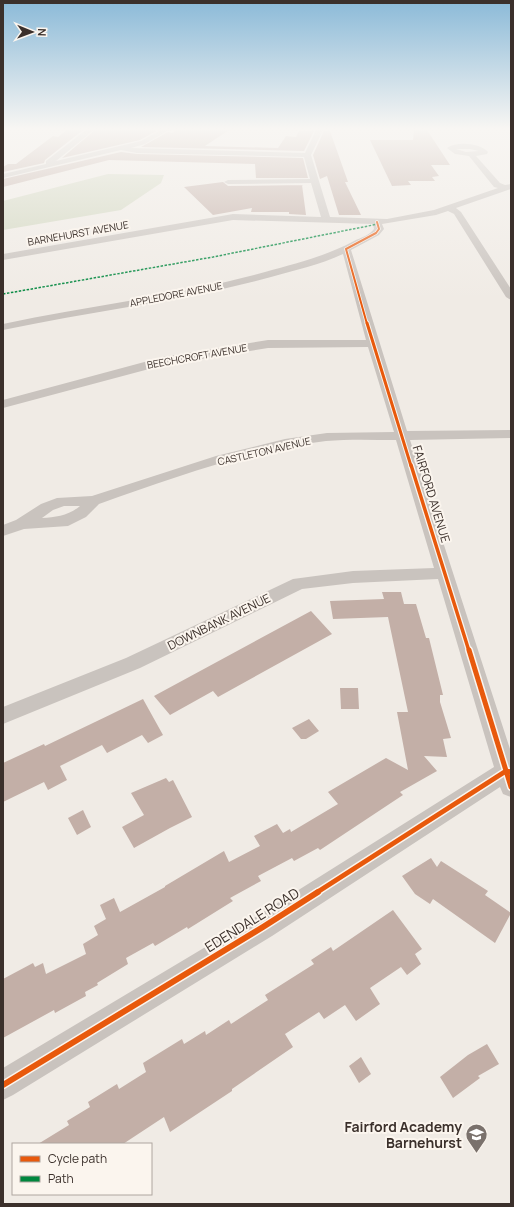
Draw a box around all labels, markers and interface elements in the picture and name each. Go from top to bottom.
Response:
north arrow [12,12,52,52]
text: N [35,28,50,36]
street label: BARNEHURST AVENUE [26,217,130,249]
street label: APPLEDORE AVENUE [128,278,224,310]
street label: BEECHCROFT AVENUE [146,340,249,372]
street label: CASTLETON AVENUE [216,433,312,469]
street label: FAIRFORD AVENUE [409,443,454,545]
street label: DOWNBANK AVENUE [164,589,273,654]
street label: EDENDALE ROAD [201,883,302,956]
place label: Fairford Academy Barnehurst [344,1117,462,1152]
school or university icon: Fairford Academy Barnehurst [464,1122,490,1155]
legend [12,1143,152,1195]
text: Cycle path [48,1150,107,1167]
text: Path [48,1170,74,1187]

